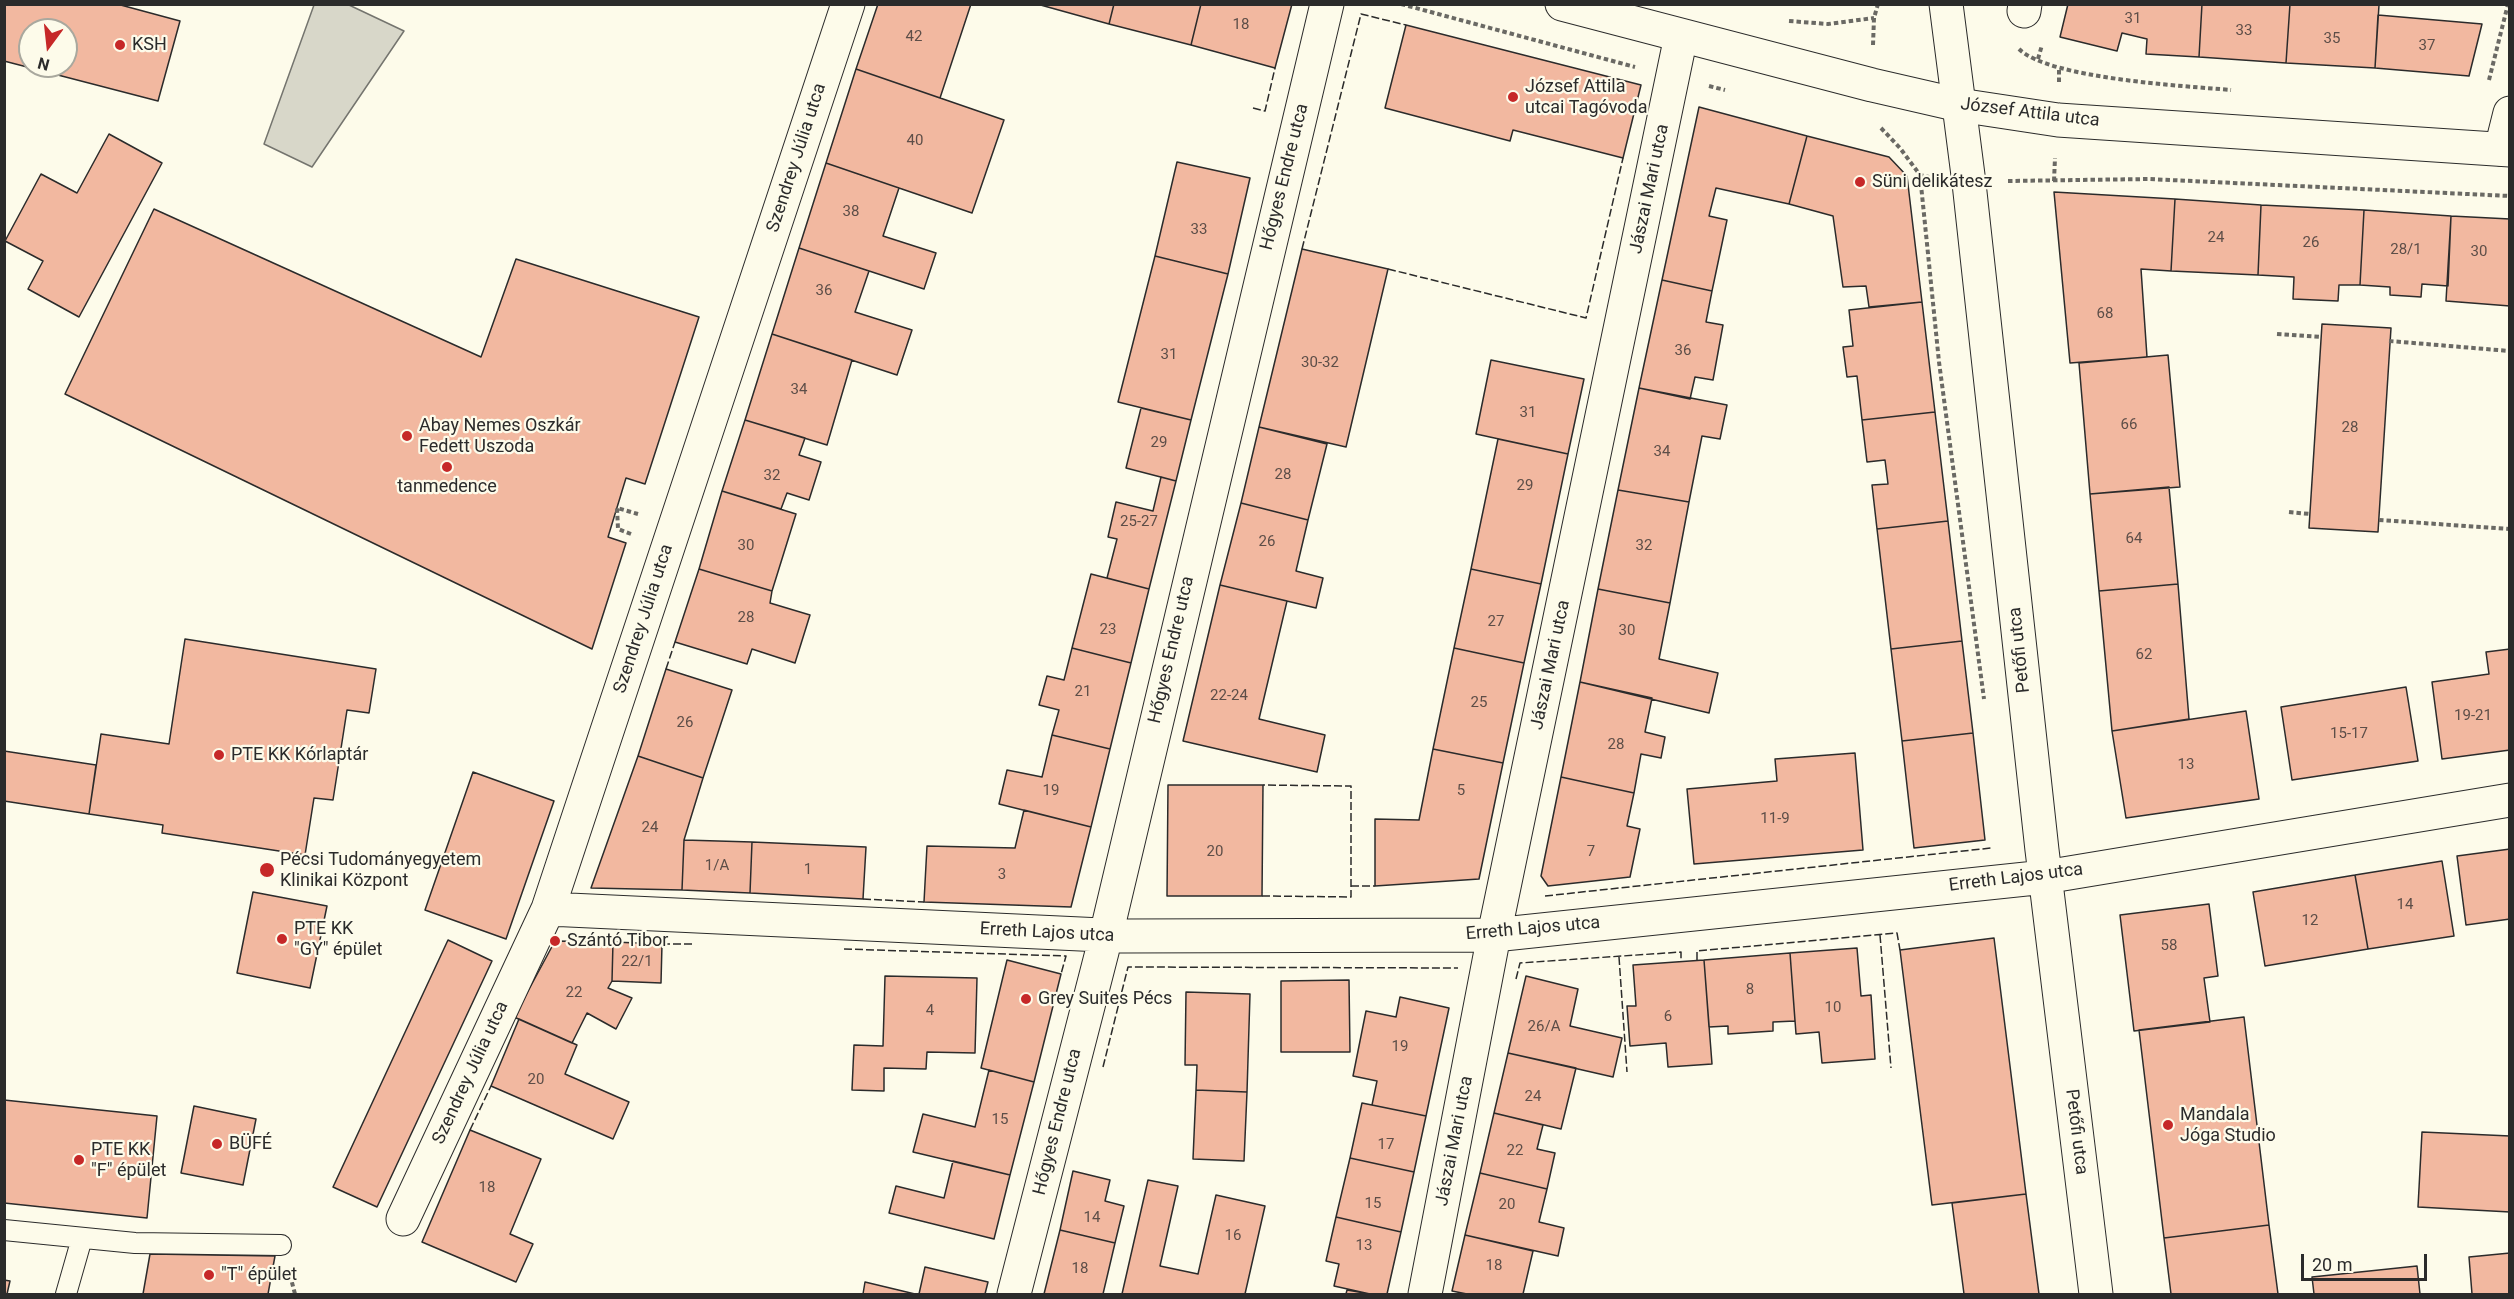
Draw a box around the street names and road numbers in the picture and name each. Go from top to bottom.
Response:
street label: Szendrey Júlia utca [763,81,831,235]
street label: József Attila utca [1959,94,2101,132]
street label: Hőgyes Endre utca [1256,102,1314,252]
street label: Jászai Mari utca [1626,122,1674,256]
street label: Szendrey Júlia utca [610,542,678,696]
street label: Hőgyes Endre utca [1145,574,1199,726]
street label: Jászai Mari utca [1527,598,1575,732]
street label: Petőfi utca [2005,606,2035,694]
street label: Erreth Lajos utca [1948,859,2084,897]
street label: Erreth Lajos utca [1465,912,1601,946]
street label: Erreth Lajos utca [979,919,1115,947]
street label: Szendrey Júlia utca [428,998,514,1148]
street label: Hőgyes Endre utca [1029,1047,1087,1197]
street label: Jászai Mari utca [1432,1074,1478,1208]
street label: Petőfi utca [2060,1088,2092,1176]

